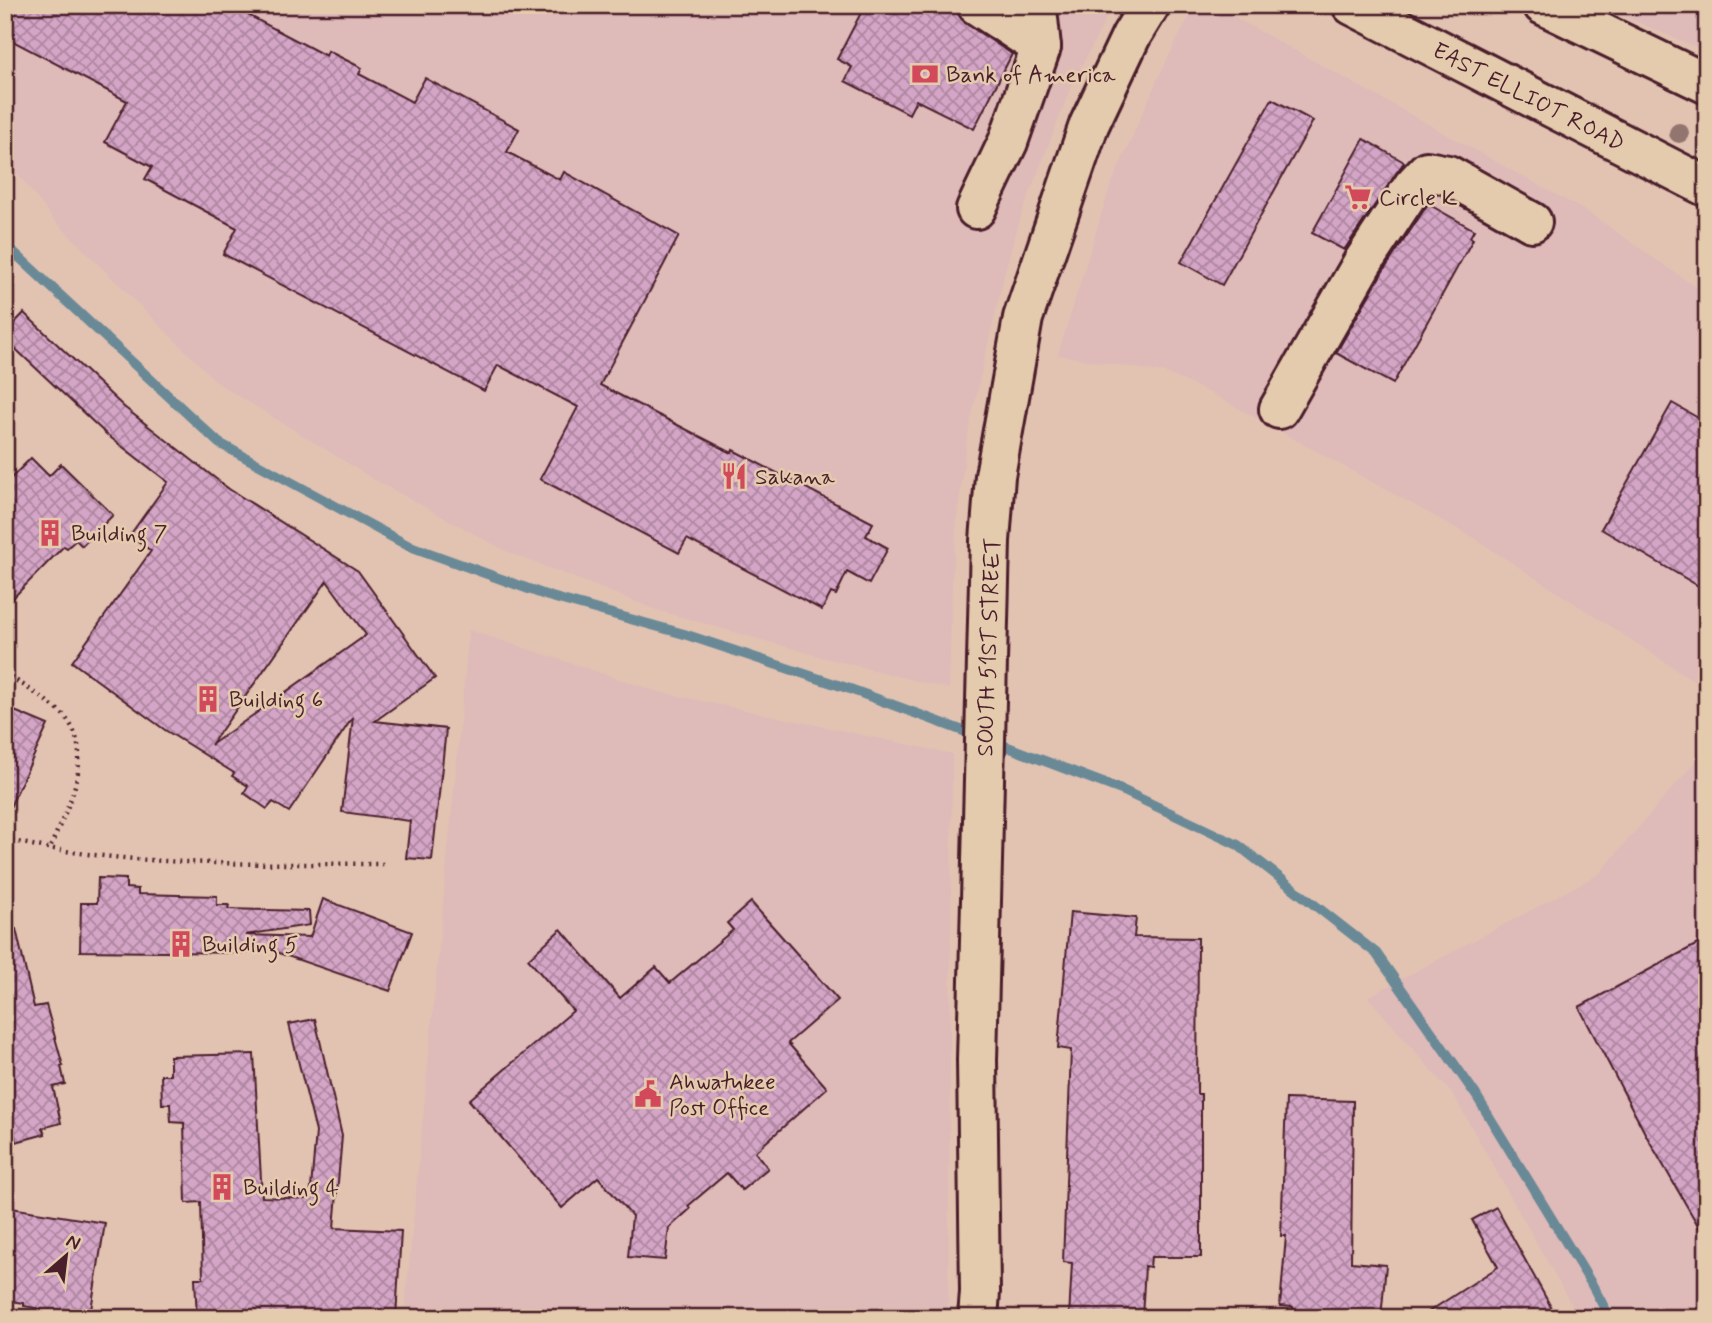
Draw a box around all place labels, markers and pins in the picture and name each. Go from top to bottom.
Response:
bank icon: Bank of America [910,59,940,89]
place label: Bank of America [946,61,1116,91]
supermarket icon: Circle K [1343,182,1373,212]
place label: Circle K [1379,184,1458,214]
restaurant icon: Sakana [719,461,749,491]
place label: Sakana [755,463,835,493]
building icon: Building 7 [35,518,65,548]
place label: Building 7 [71,520,167,552]
building icon: Building 6 [193,684,223,714]
place label: Building 6 [229,686,323,718]
building icon: Building 5 [166,929,196,959]
place label: Building 5 [202,931,298,963]
place label: Ahwatukee Post Office [669,1068,776,1124]
public building icon: Ahwatukee Post Office [633,1079,663,1109]
building icon: Building 4 [207,1172,237,1202]
place label: Building 4 [243,1174,339,1206]

